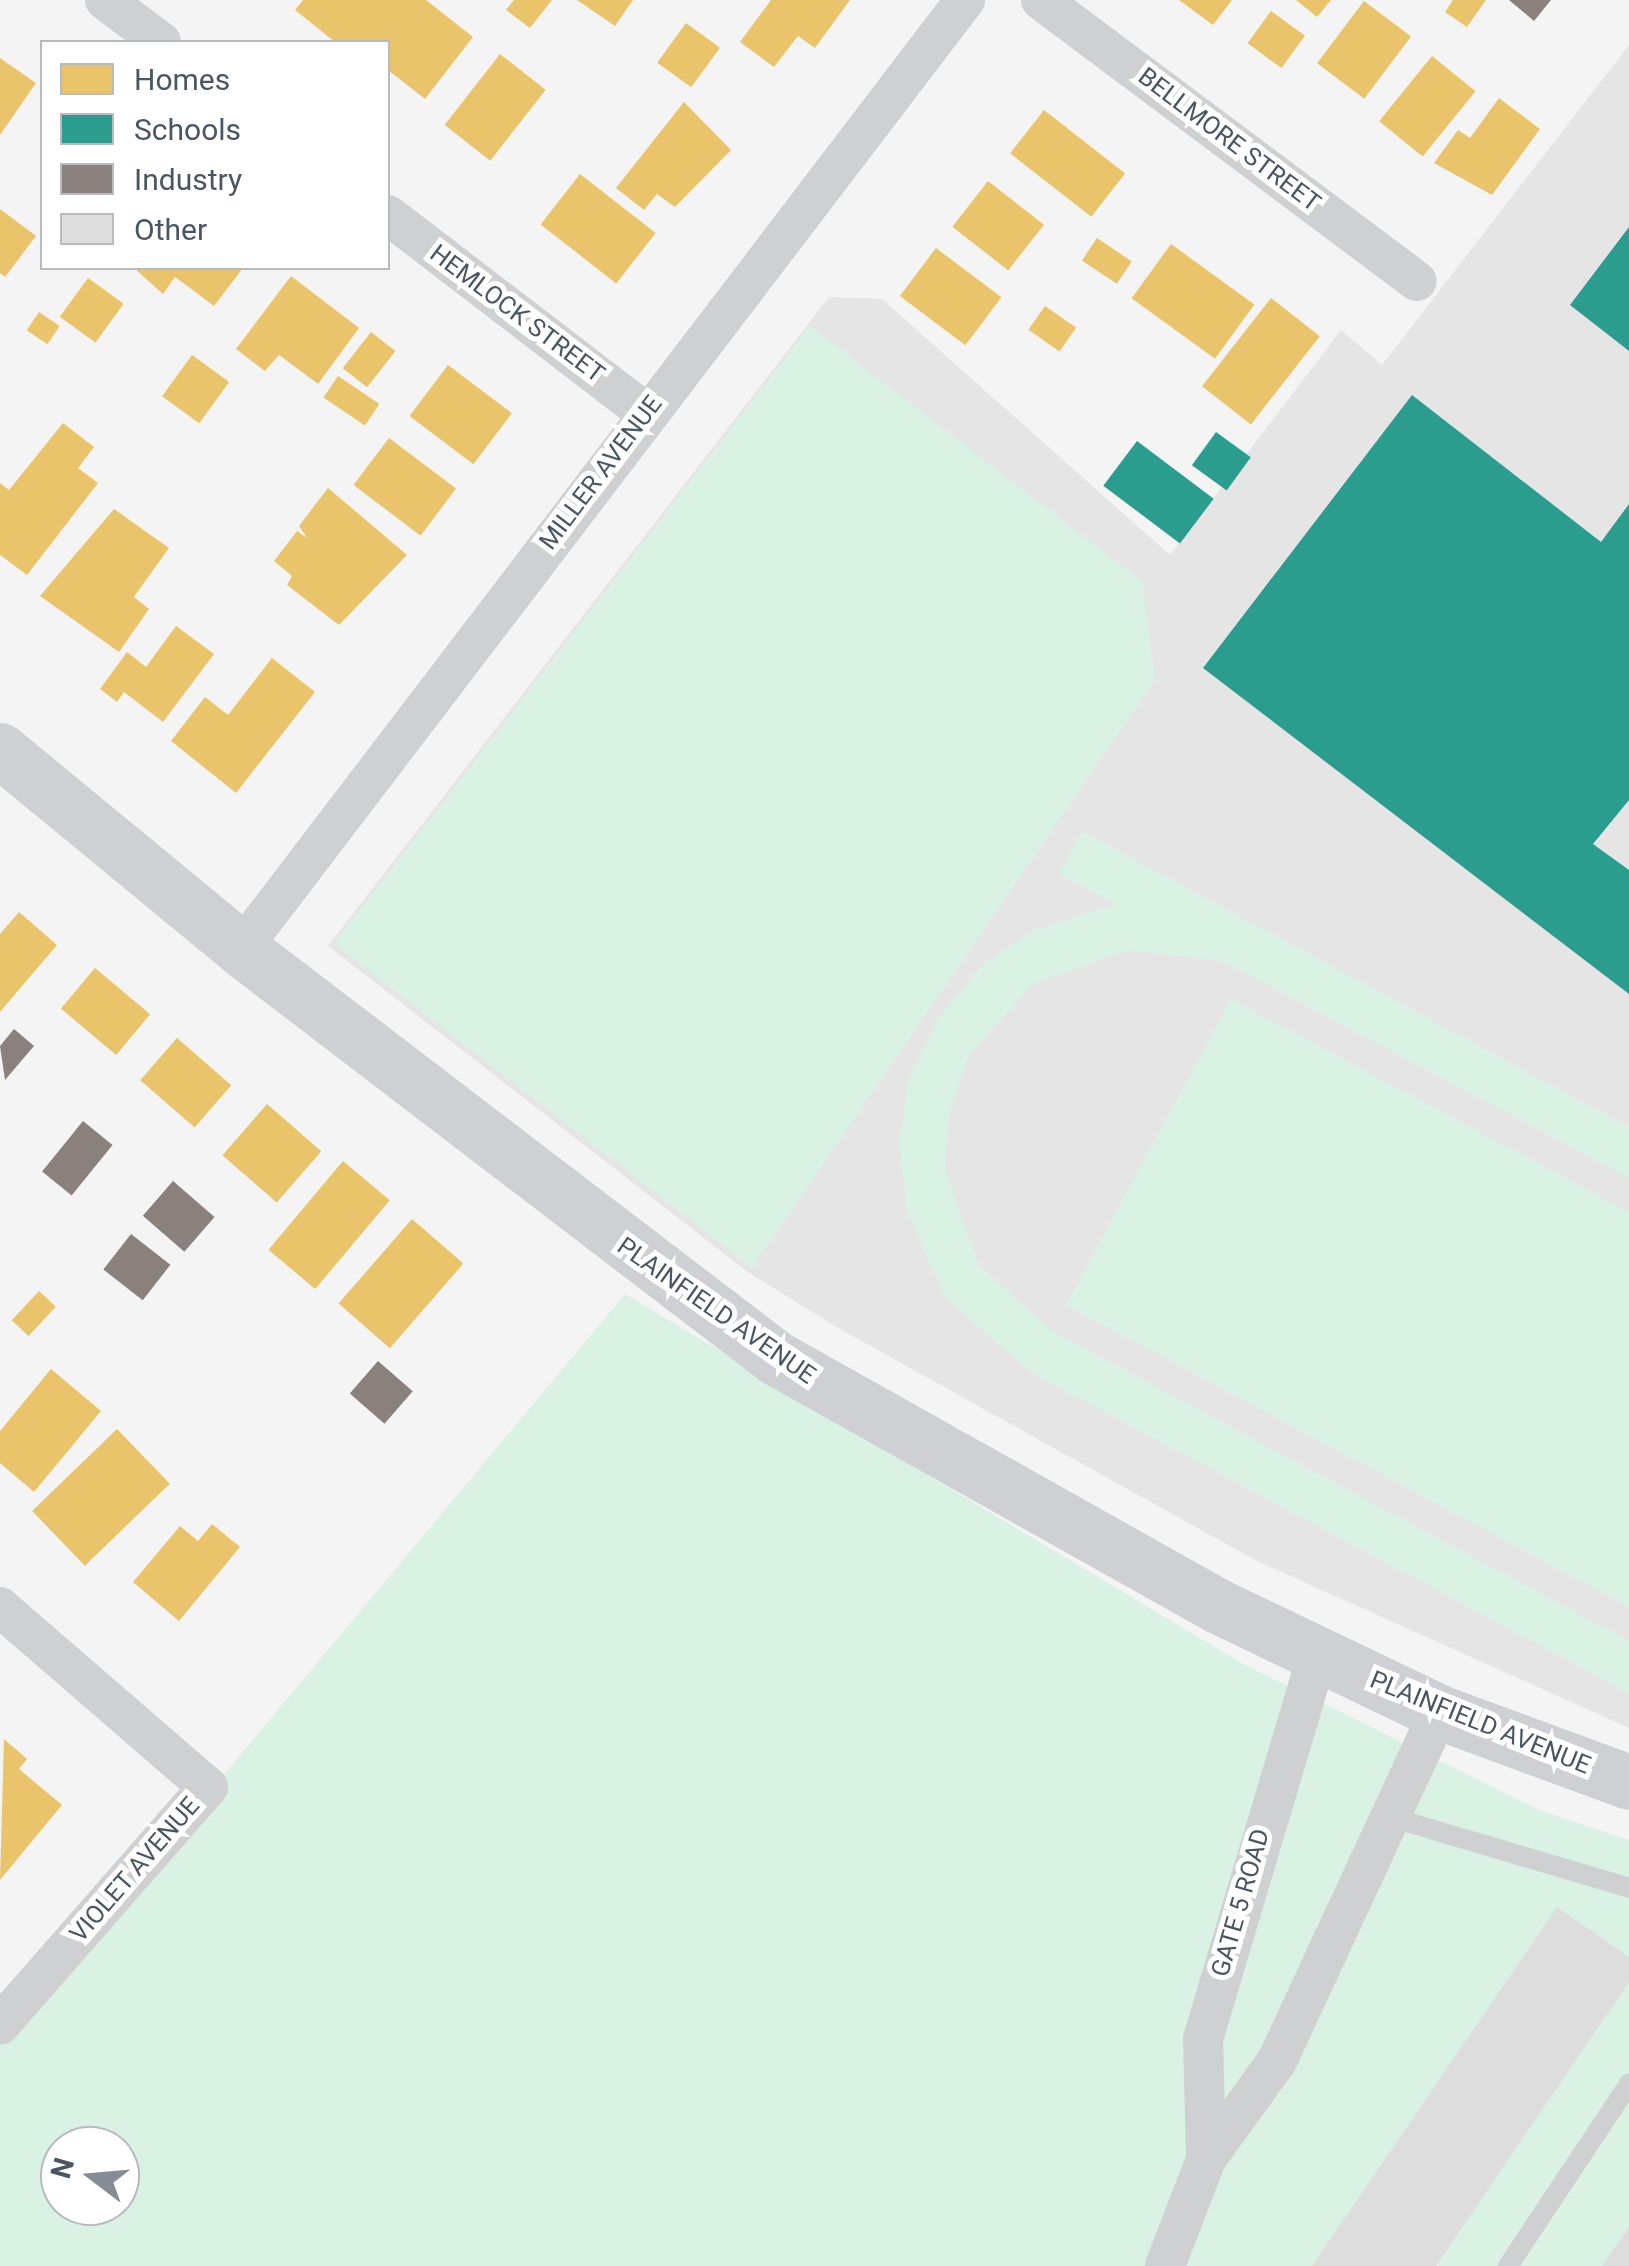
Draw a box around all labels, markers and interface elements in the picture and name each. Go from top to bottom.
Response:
legend [40,40,390,270]
text: Homes [134,62,230,97]
street label: BELLMORE STREET [1132,62,1326,218]
text: Schools [134,112,241,147]
text: Industry [134,162,242,197]
text: Other [134,212,207,247]
street label: HEMLOCK STREET [424,239,610,389]
street label: MILLER AVENUE [533,390,669,556]
street label: PLAINFIELD AVENUE [611,1231,821,1391]
street label: PLAINFIELD AVENUE [1365,1665,1595,1781]
street label: VIOLET AVENUE [64,1791,206,1949]
street label: GATE 5 ROAD [1206,1826,1276,1980]
north arrow [40,2126,140,2226]
text: N [44,2154,81,2182]

